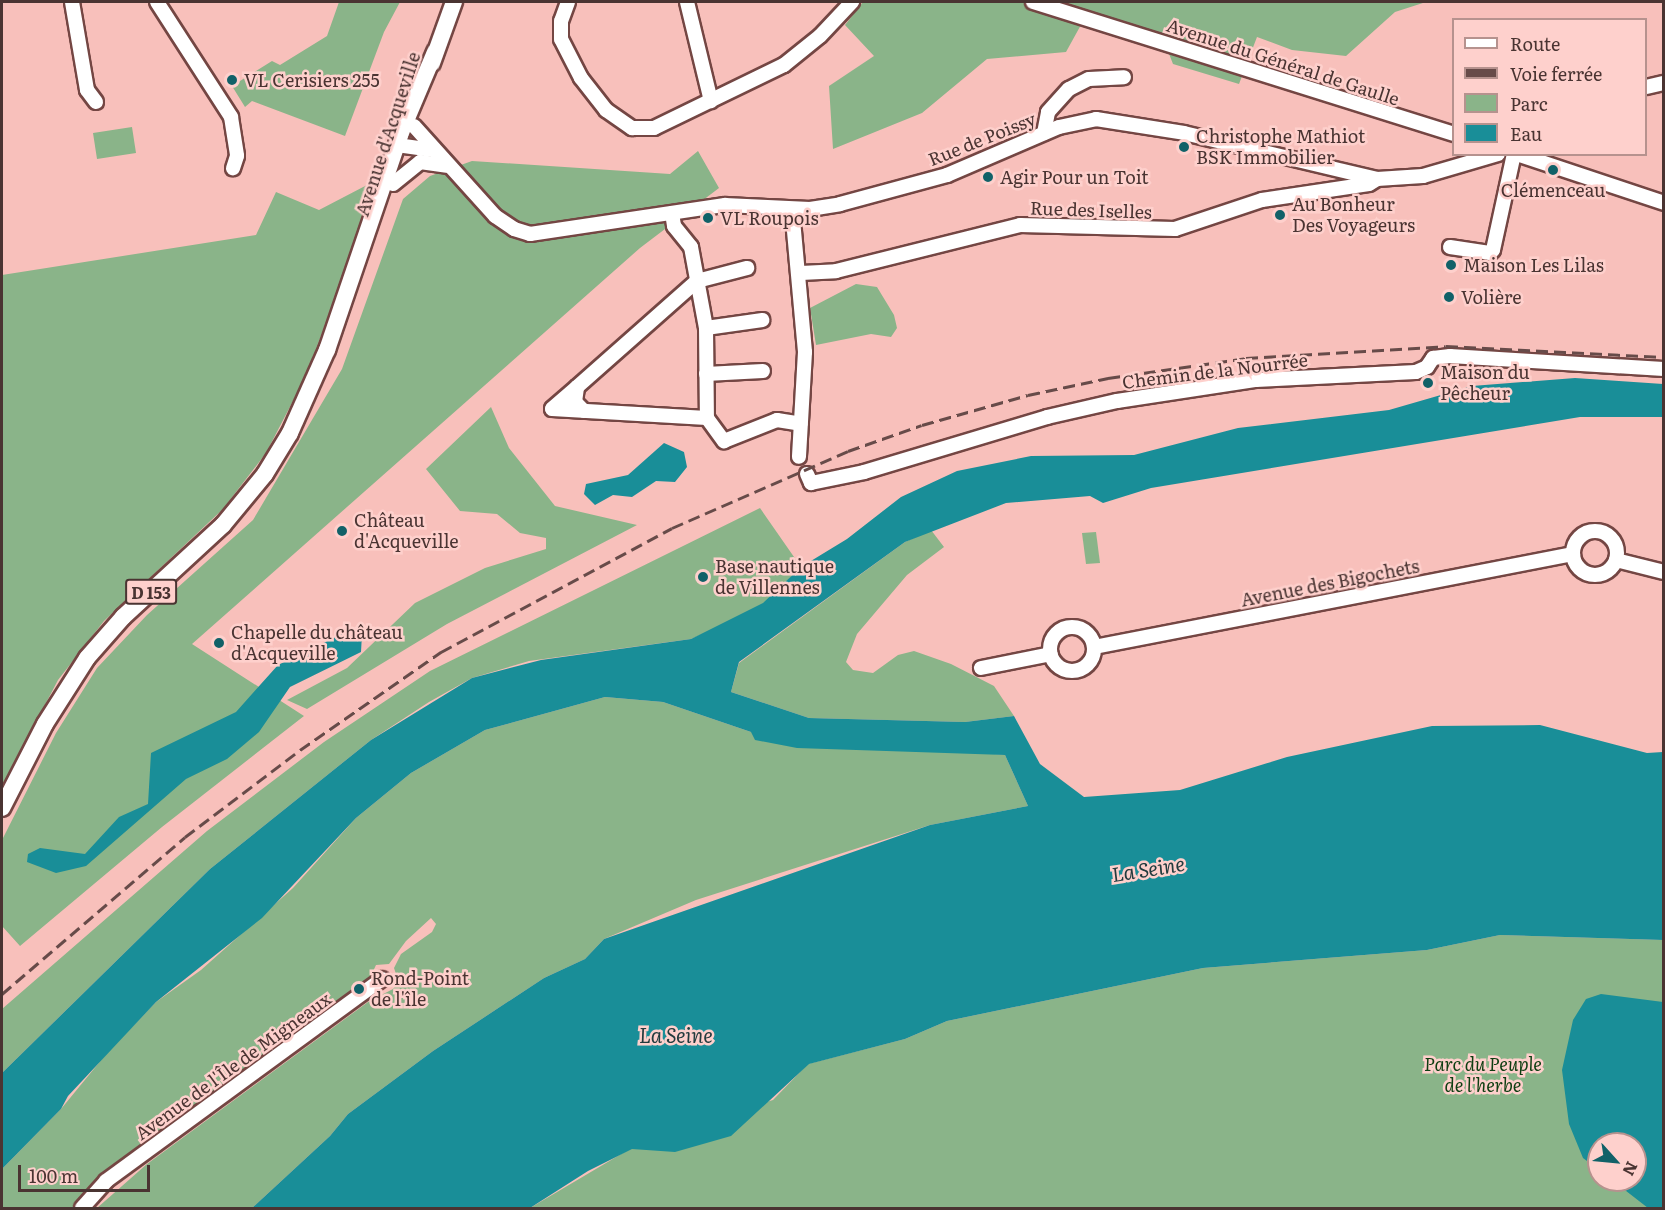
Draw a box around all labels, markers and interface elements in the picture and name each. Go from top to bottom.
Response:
street label: Avenue du Général de Gaulle [1164,14,1402,110]
legend [1452,18,1647,156]
text: Route [1510,30,1560,57]
street label: Avenue d'Acqueville [351,49,425,219]
text: Voie ferrée [1510,60,1602,87]
place label: VL Cerisiers 255 [244,69,380,91]
marker: VL Cerisiers 255 [225,73,239,87]
text: Parc [1510,90,1548,117]
street label: Rue de Poissy [925,108,1039,170]
text: Eau [1510,120,1542,147]
place label: Christophe Mathiot BSK Immobilier [1196,126,1365,168]
marker: Christophe Mathiot BSK Immobilier [1177,140,1191,154]
marker: Clémenceau [1546,163,1560,177]
place label: Agir Pour un Toit [1000,166,1148,188]
marker: Agir Pour un Toit [981,170,995,184]
place label: Clémenceau [1501,179,1605,201]
place label: Au Bonheur Des Voyageurs [1292,194,1415,236]
street label: Rue des Iselles [1030,197,1152,223]
place label: VL Roupois [720,207,819,229]
marker: Au Bonheur Des Voyageurs [1273,208,1287,222]
marker: VL Roupois [701,211,715,225]
place label: Maison Les Lilas [1463,254,1604,276]
marker: Maison Les Lilas [1444,258,1458,272]
place label: Volière [1461,286,1522,308]
marker: Volière [1442,290,1456,304]
street label: Chemin de la Nourrée [1121,349,1309,393]
place label: Maison du Pêcheur [1440,362,1530,404]
marker: Maison du Pêcheur [1421,376,1435,390]
place label: Château d'Acqueville [354,510,459,552]
marker: Château d'Acqueville [335,524,349,538]
street label: Avenue des Bigochets [1239,555,1421,611]
place label: Base nautique de Villennes [715,556,834,598]
marker: Base nautique de Villennes [696,570,710,584]
road number: D 153 [124,579,178,605]
place label: Chapelle du château d'Acqueville [231,622,403,664]
marker: Chapelle du château d'Acqueville [212,636,226,650]
water label: La Seine [1110,850,1186,886]
place label: Rond-Point de l'île [371,968,469,1010]
marker: Rond-Point de l'île [352,982,366,996]
street label: Avenue de l'Île de Migneaux [131,988,335,1144]
water label: La Seine [639,1022,713,1046]
park label: Parc du Peuple de l'herbe [1424,1054,1542,1096]
north arrow [1587,1132,1647,1192]
scale bar [21,1153,153,1191]
text: N [1618,1158,1645,1181]
text: 100 m [29,1162,78,1189]

